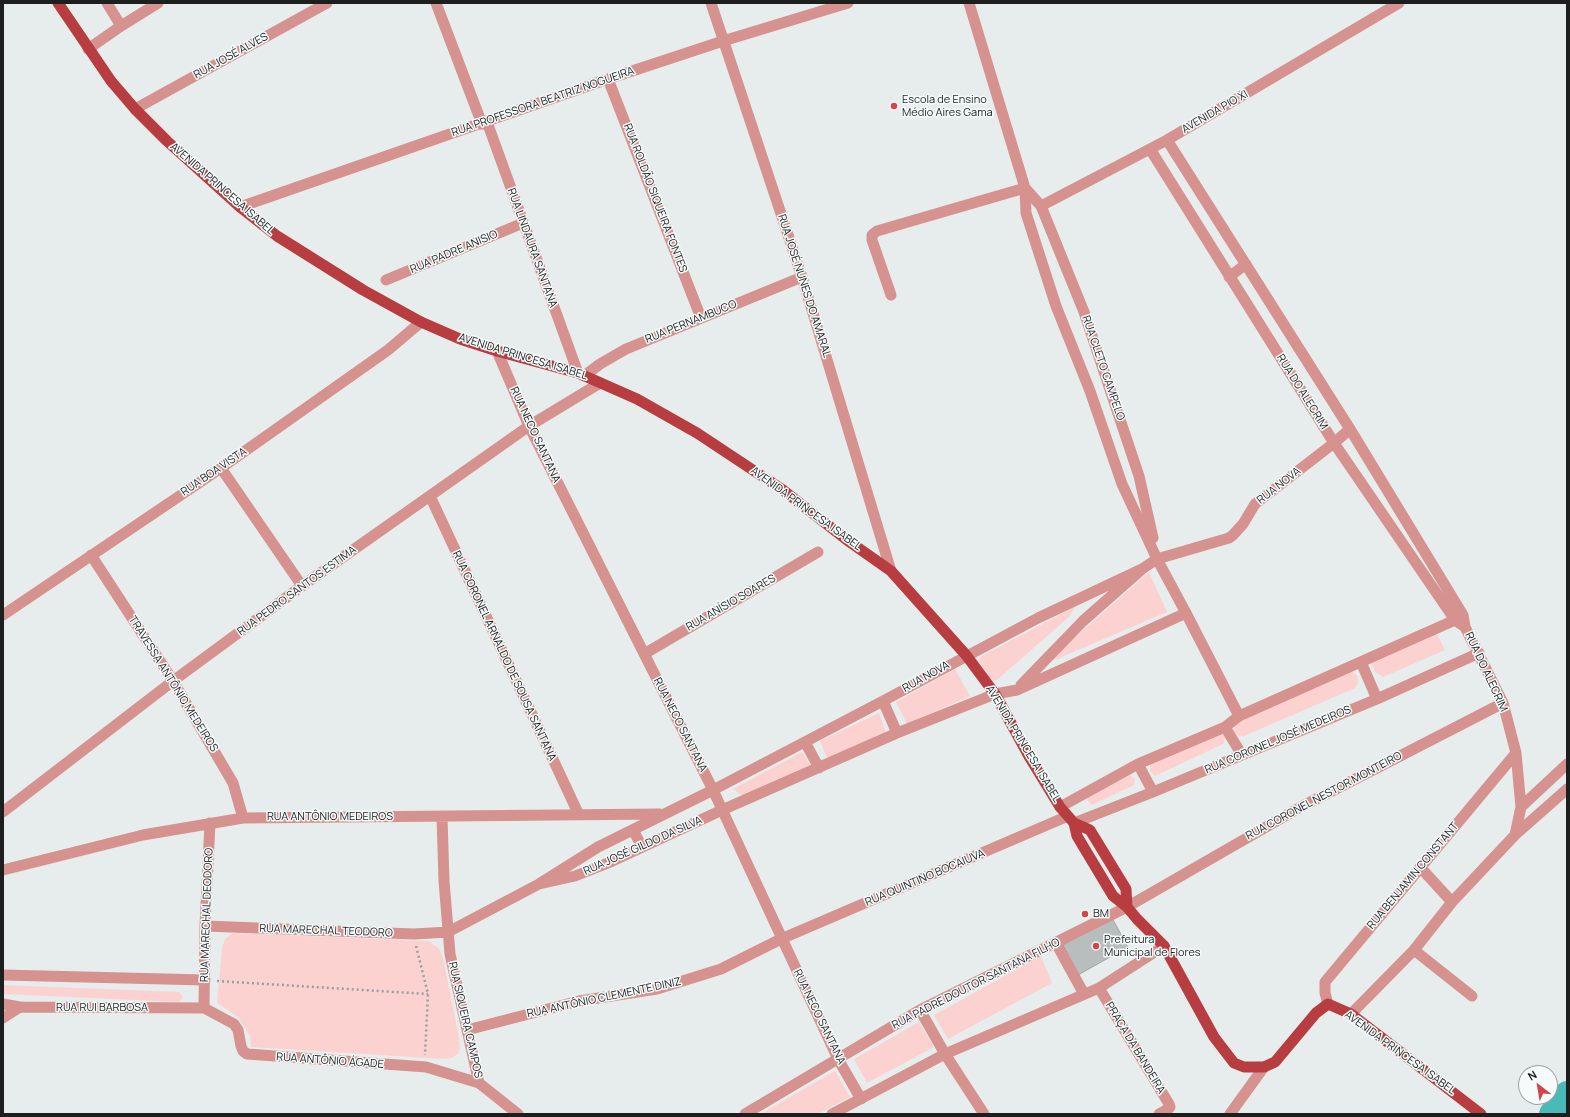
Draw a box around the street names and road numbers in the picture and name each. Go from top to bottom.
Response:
street label: RUA JOSÉ ALVES [192,30,270,82]
street label: RUA PROFESSORA BEATRIZ NOGUEIRA [450,64,636,140]
street label: AVENIDA PIO XI [1180,88,1250,136]
street label: RUA ROLDÃO SIQUEIRA FONTES [620,122,690,274]
street label: AVENIDA PRINCESA ISABEL [167,140,277,238]
street label: RUA LINDAURA SANTANA [504,187,560,309]
street label: RUA JOSÉ NUNES DO AMARAL [775,213,833,359]
street label: RUA PADRE ANISIO [408,228,500,276]
street label: RUA PERNAMBUCO [643,298,739,346]
street label: RUA CLETO CAMPELO [1079,314,1127,422]
street label: AVENIDA PRINCESA ISABEL [457,331,589,383]
street label: RUA DO ALECRIM [1274,352,1330,432]
street label: RUA NECO SANTANA [507,385,563,485]
street label: RUA BOA VISTA [179,445,249,499]
street label: AVENIDA PRINCESA ISABEL [748,464,864,554]
street label: RUA NOVA [1255,465,1303,507]
street label: RUA PEDRO SANTOS ESTIMA [235,543,359,639]
street label: RUA CORONEL ARNALDO DE SOUSA SANTANA [449,549,559,763]
street label: RUA ANÍSIO SOARES [684,572,778,634]
street label: TRAVESSA ANTÔNIO MEDEIROS [126,614,220,754]
street label: RUA DO ALECRIM [1462,630,1510,714]
street label: RUA NOVA [900,659,952,695]
street label: RUA NECO SANTANA [650,676,710,774]
street label: AVENIDA PRINCESA ISABEL [983,683,1063,805]
street label: RUA CORONEL JOSÉ MEDEIROS [1203,703,1353,777]
street label: RUA CORONEL NESTOR MONTEIRO [1244,749,1404,843]
street label: RUA ANTÔNIO MEDEIROS [267,810,393,824]
street label: RUA JOSÉ GILDO DA SILVA [582,814,704,878]
street label: RUA BENJAMIN CONSTANT [1365,820,1461,932]
street label: RUA QUINTINO BOCAIUVA [863,847,987,909]
street label: RUA MARECHAL DEODORO [198,848,216,982]
street label: RUA MARECHAL TEODORO [259,922,393,940]
street label: RUA PADRE DOUTOR SANTANA FILHO [890,936,1062,1032]
street label: RUA SIQUEIRA CAMPOS [445,961,485,1079]
street label: RUA NECO SANTANA [790,967,848,1067]
street label: RUA ANTÔNIO CLEMENTE DINIZ [526,975,682,1021]
street label: PRAÇA DA BANDEIRA [1102,1000,1168,1096]
street label: RUA RUI BARBOSA [56,1001,148,1015]
street label: AVENIDA PRINCESA ISABEL [1342,1008,1458,1098]
street label: RUA ANTÔNIO ÁGADE [276,1051,384,1071]

